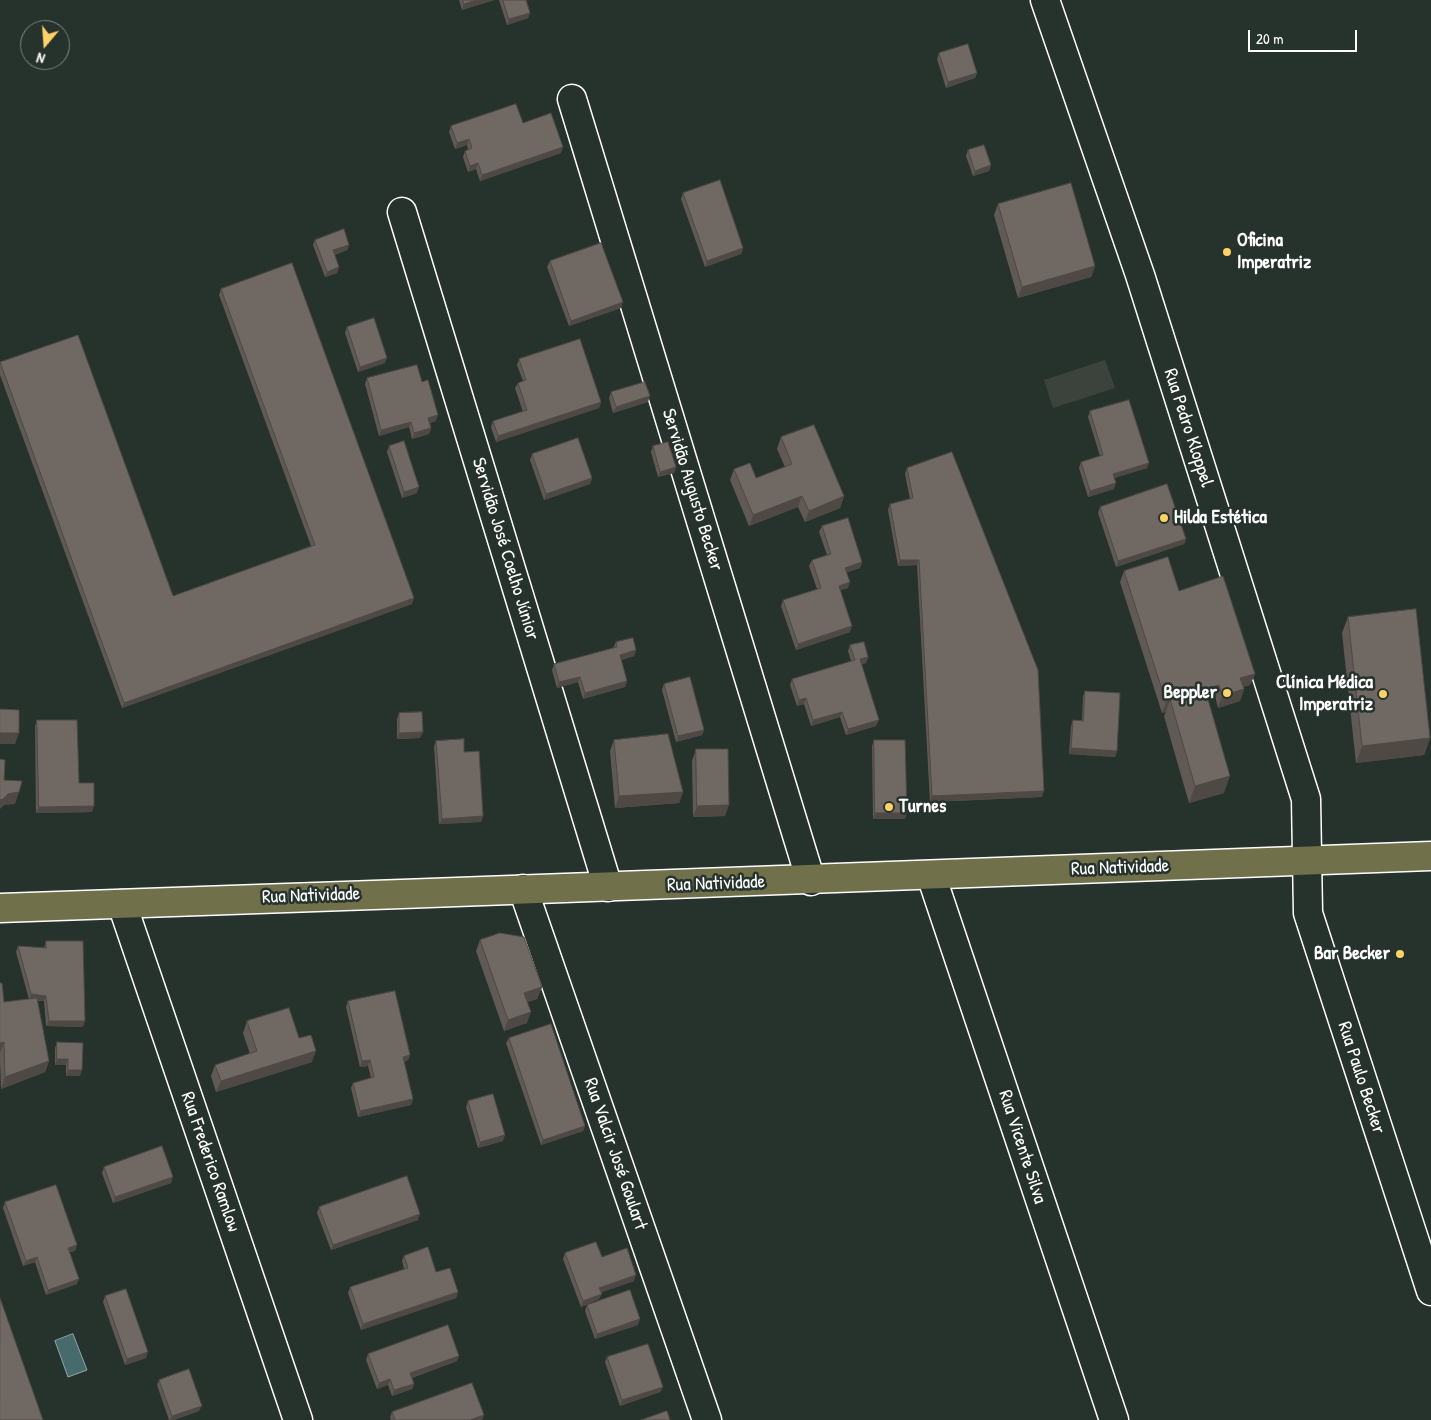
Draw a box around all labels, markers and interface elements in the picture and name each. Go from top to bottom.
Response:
north arrow [20,20,70,70]
scale bar [1251,20,1360,52]
text: 20 m [1256,28,1283,49]
text: N [34,49,47,69]
place label: Oficina Imperatriz [1237,230,1311,274]
marker: Oficina Imperatriz [1221,246,1233,258]
street label: Rua Pedro Kloppel [1158,366,1218,490]
street label: Servidão Augusto Becker [656,406,728,574]
street label: Servidão José Coelho Júnior [466,455,544,643]
place label: Hilda Estética [1174,507,1267,529]
marker: Hilda Estética [1158,512,1170,524]
place label: Clínica Médica Imperatriz [1276,672,1373,716]
place label: Beppler [1164,682,1217,704]
marker: Beppler [1221,687,1233,699]
marker: Clínica Médica Imperatriz [1377,688,1389,700]
place label: Turnes [899,796,946,818]
marker: Turnes [883,801,895,813]
street label: Rua Natividade [1071,855,1169,881]
street label: Rua Natividade [667,871,765,897]
street label: Rua Natividade [262,883,360,909]
place label: Bar Becker [1314,943,1390,965]
marker: Bar Becker [1394,948,1406,960]
street label: Rua Paulo Becker [1332,1019,1390,1137]
street label: Rua Valcir José Goulart [578,1075,652,1233]
street label: Rua Vicente Silva [993,1087,1051,1207]
street label: Rua Frederico Ramlow [175,1089,245,1235]

